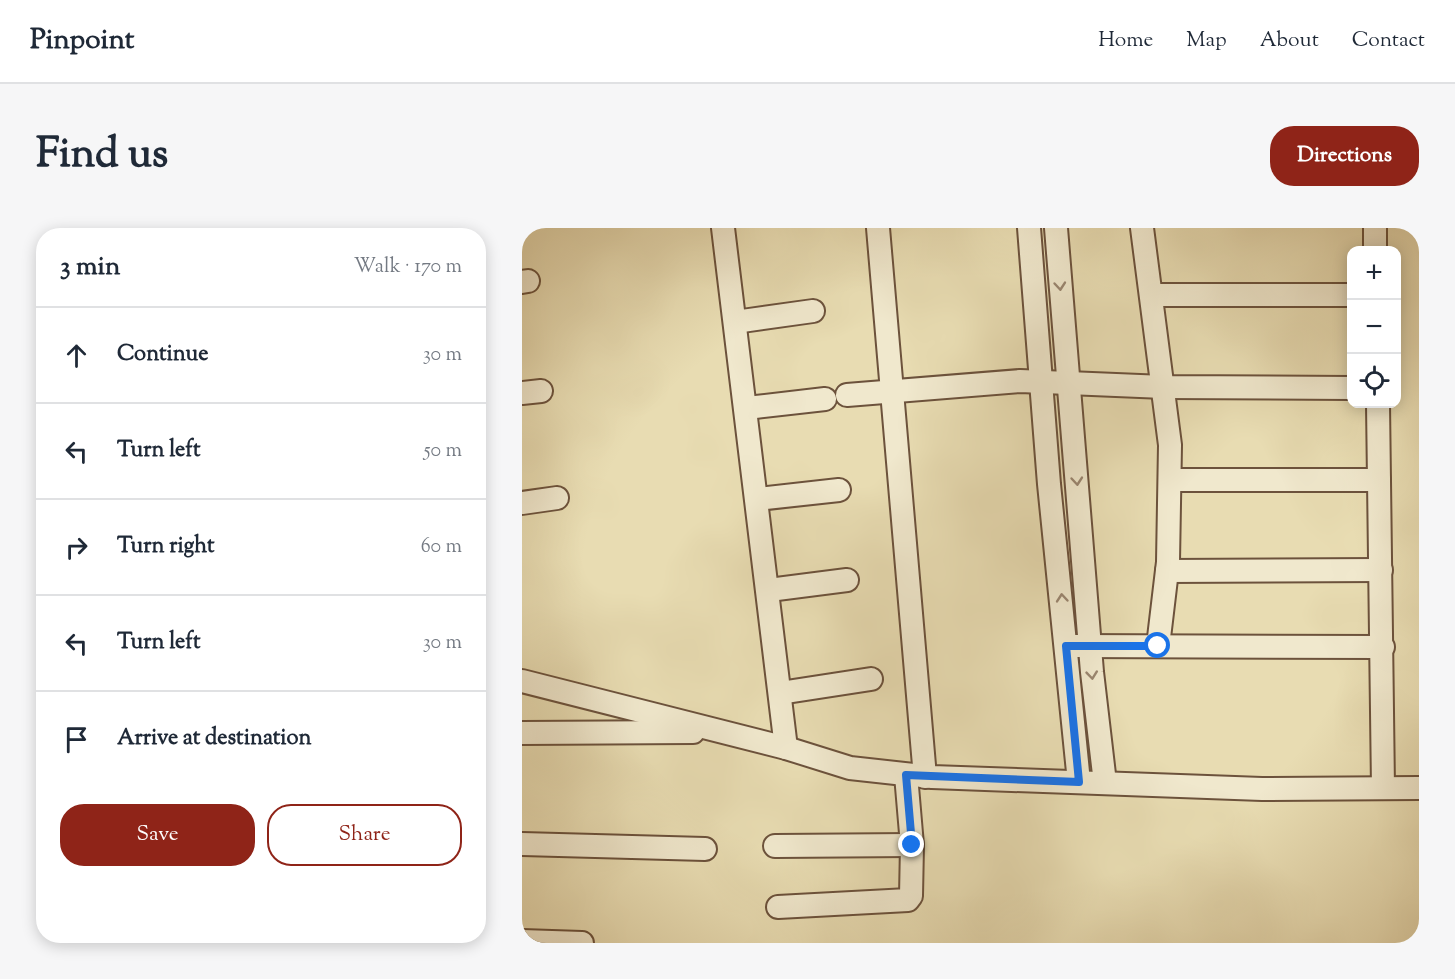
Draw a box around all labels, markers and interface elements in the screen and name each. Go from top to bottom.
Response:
text: Pinpoint [30,21,134,61]
text: Home [1098,26,1153,56]
text: Map [1186,26,1227,56]
text: About [1260,26,1319,56]
text: Contact [1352,26,1425,56]
text: Find us [36,126,168,186]
button: Directions [1270,126,1419,186]
map controls [1347,246,1401,408]
button: + [1347,246,1401,300]
text: 3 min [60,249,120,286]
text: Walk · 170 m [354,253,462,282]
one-way arrow [1054,282,1067,291]
button: − [1347,300,1401,354]
icon: ahead [60,339,93,372]
text: Continue [117,339,208,371]
text: 30 m [423,341,462,370]
button: locate [1347,354,1401,408]
icon: left [60,435,93,468]
text: Turn left [117,435,200,467]
text: 50 m [424,437,462,466]
one-way arrow [1070,476,1083,485]
icon: right [60,531,93,564]
text: Turn right [117,531,214,563]
text: 60 m [421,533,462,562]
one-way arrow [1056,593,1069,602]
icon: left [60,627,93,660]
text: Turn left [117,627,200,659]
text: 30 m [423,629,462,658]
route start [1144,632,1170,658]
one-way arrow [1085,670,1098,680]
icon: arrive [60,723,93,756]
text: Arrive at destination [117,723,312,755]
button: Save [60,804,255,866]
button: Share [267,804,462,866]
route end [898,831,924,857]

